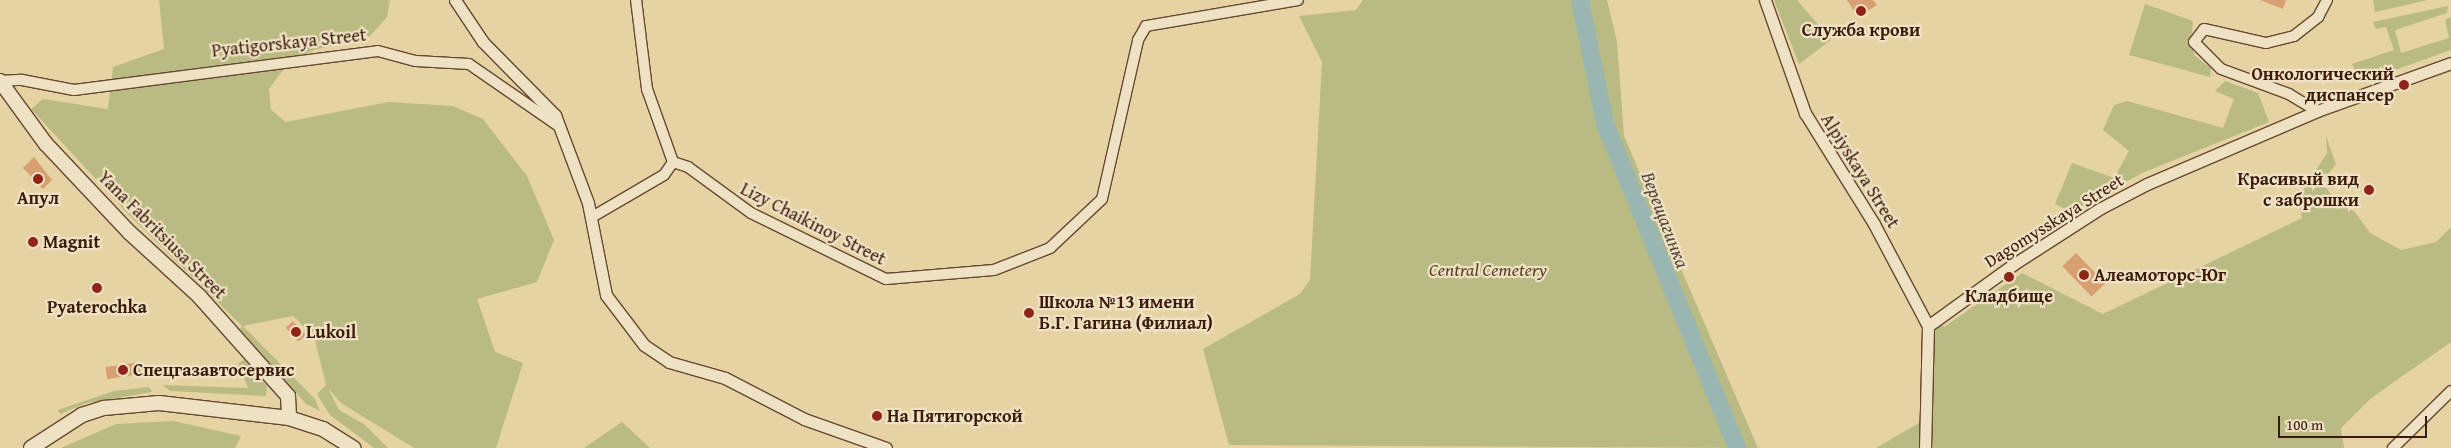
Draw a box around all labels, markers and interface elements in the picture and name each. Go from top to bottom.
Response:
marker: Служба крови [1855,5,1867,17]
place label: Служба крови [1802,19,1920,41]
street label: Pyatigorskaya Street [211,24,367,62]
place label: Онкологический диспансер [2252,64,2394,106]
marker: Онкологический диспансер [2398,79,2410,91]
street label: Alpiyskaya Street [1816,110,1904,232]
street label: Yana Fabritsiusa Street [93,166,231,304]
water label: Верещагинка [1636,169,1694,271]
street label: Dagomysskaya Street [1980,169,2128,273]
place label: Красивый вид с заброшки [2238,169,2359,212]
marker: Апул [32,173,44,185]
street label: Lizy Chaikinoy Street [737,178,889,270]
marker: Красивый вид с заброшки [2363,184,2375,196]
place label: Апул [17,187,59,209]
place label: Magnit [43,231,100,253]
marker: Magnit [27,236,39,248]
park label: Central Cemetery [1429,259,1547,281]
place label: Алеамоторс-Юг [2094,264,2226,286]
marker: Алеамоторс-Юг [2078,269,2090,281]
marker: Кладбище [2003,271,2015,283]
marker: Pyaterochka [91,282,103,294]
place label: Кладбище [1965,285,2053,307]
place label: Школа №13 имени Б.Г. Гагина (Филиал) [1039,292,1213,334]
place label: Pyaterochka [47,296,147,318]
marker: Школа №13 имени Б.Г. Гагина (Филиал) [1023,307,1035,319]
place label: Lukoil [306,321,356,343]
marker: Lukoil [290,326,302,338]
place label: Спецгазавтосервис [133,359,294,381]
marker: Спецгазавтосервис [117,364,129,376]
place label: На Пятигорской [887,405,1023,427]
scale bar [2281,406,2430,438]
marker: На Пятигорской [871,410,883,422]
text: 100 m [2286,414,2323,435]

